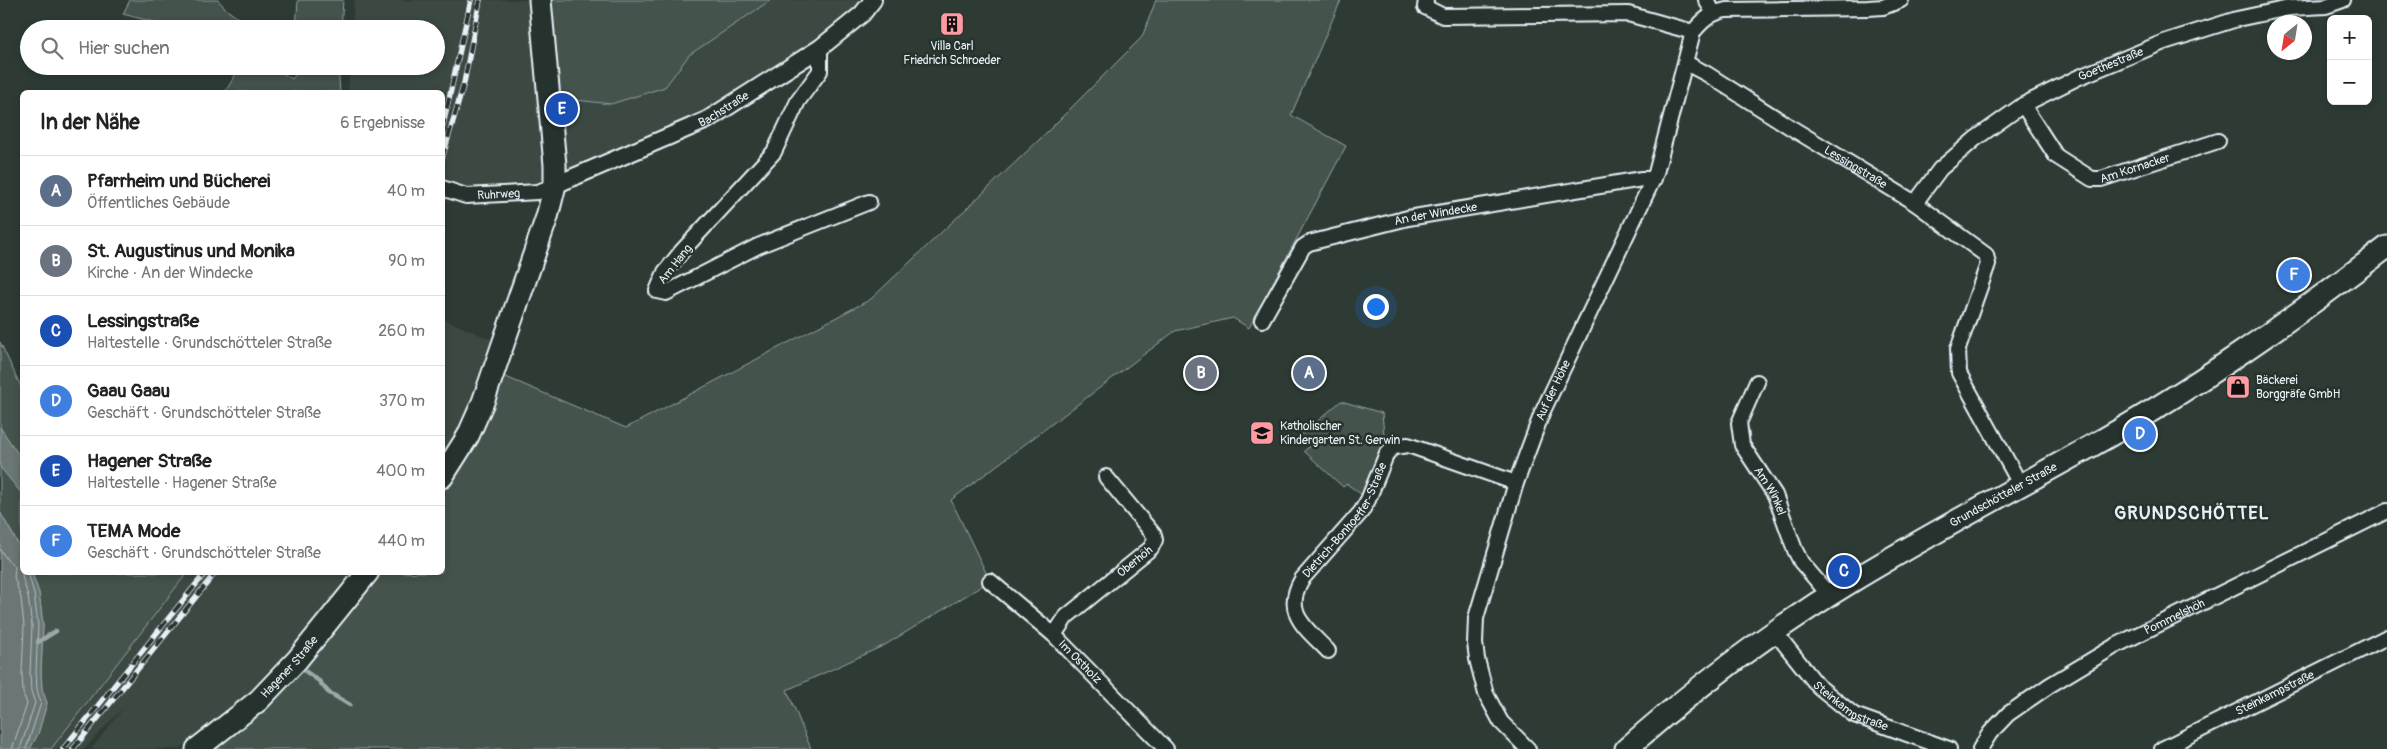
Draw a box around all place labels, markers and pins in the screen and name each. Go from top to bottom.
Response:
building icon: Villa Carl Friedrich Schroeder [939,11,965,37]
place label: Villa Carl Friedrich Schroeder [903,39,1001,68]
pin: E [546,90,578,128]
pin: F [2278,256,2310,294]
pin: B [1185,354,1217,392]
pin: A [1293,354,1325,392]
place label: Bäckerei Borggräfe GmbH [2256,373,2341,402]
shop icon: Bäckerei Borggräfe GmbH [2225,374,2251,400]
pin: D [2124,415,2156,453]
place label: Katholischer Kindergarten St. Gerwin [1280,419,1400,448]
school or university icon: Katholischer Kindergarten St. Gerwin [1249,420,1275,446]
pin: C [1828,552,1860,590]

